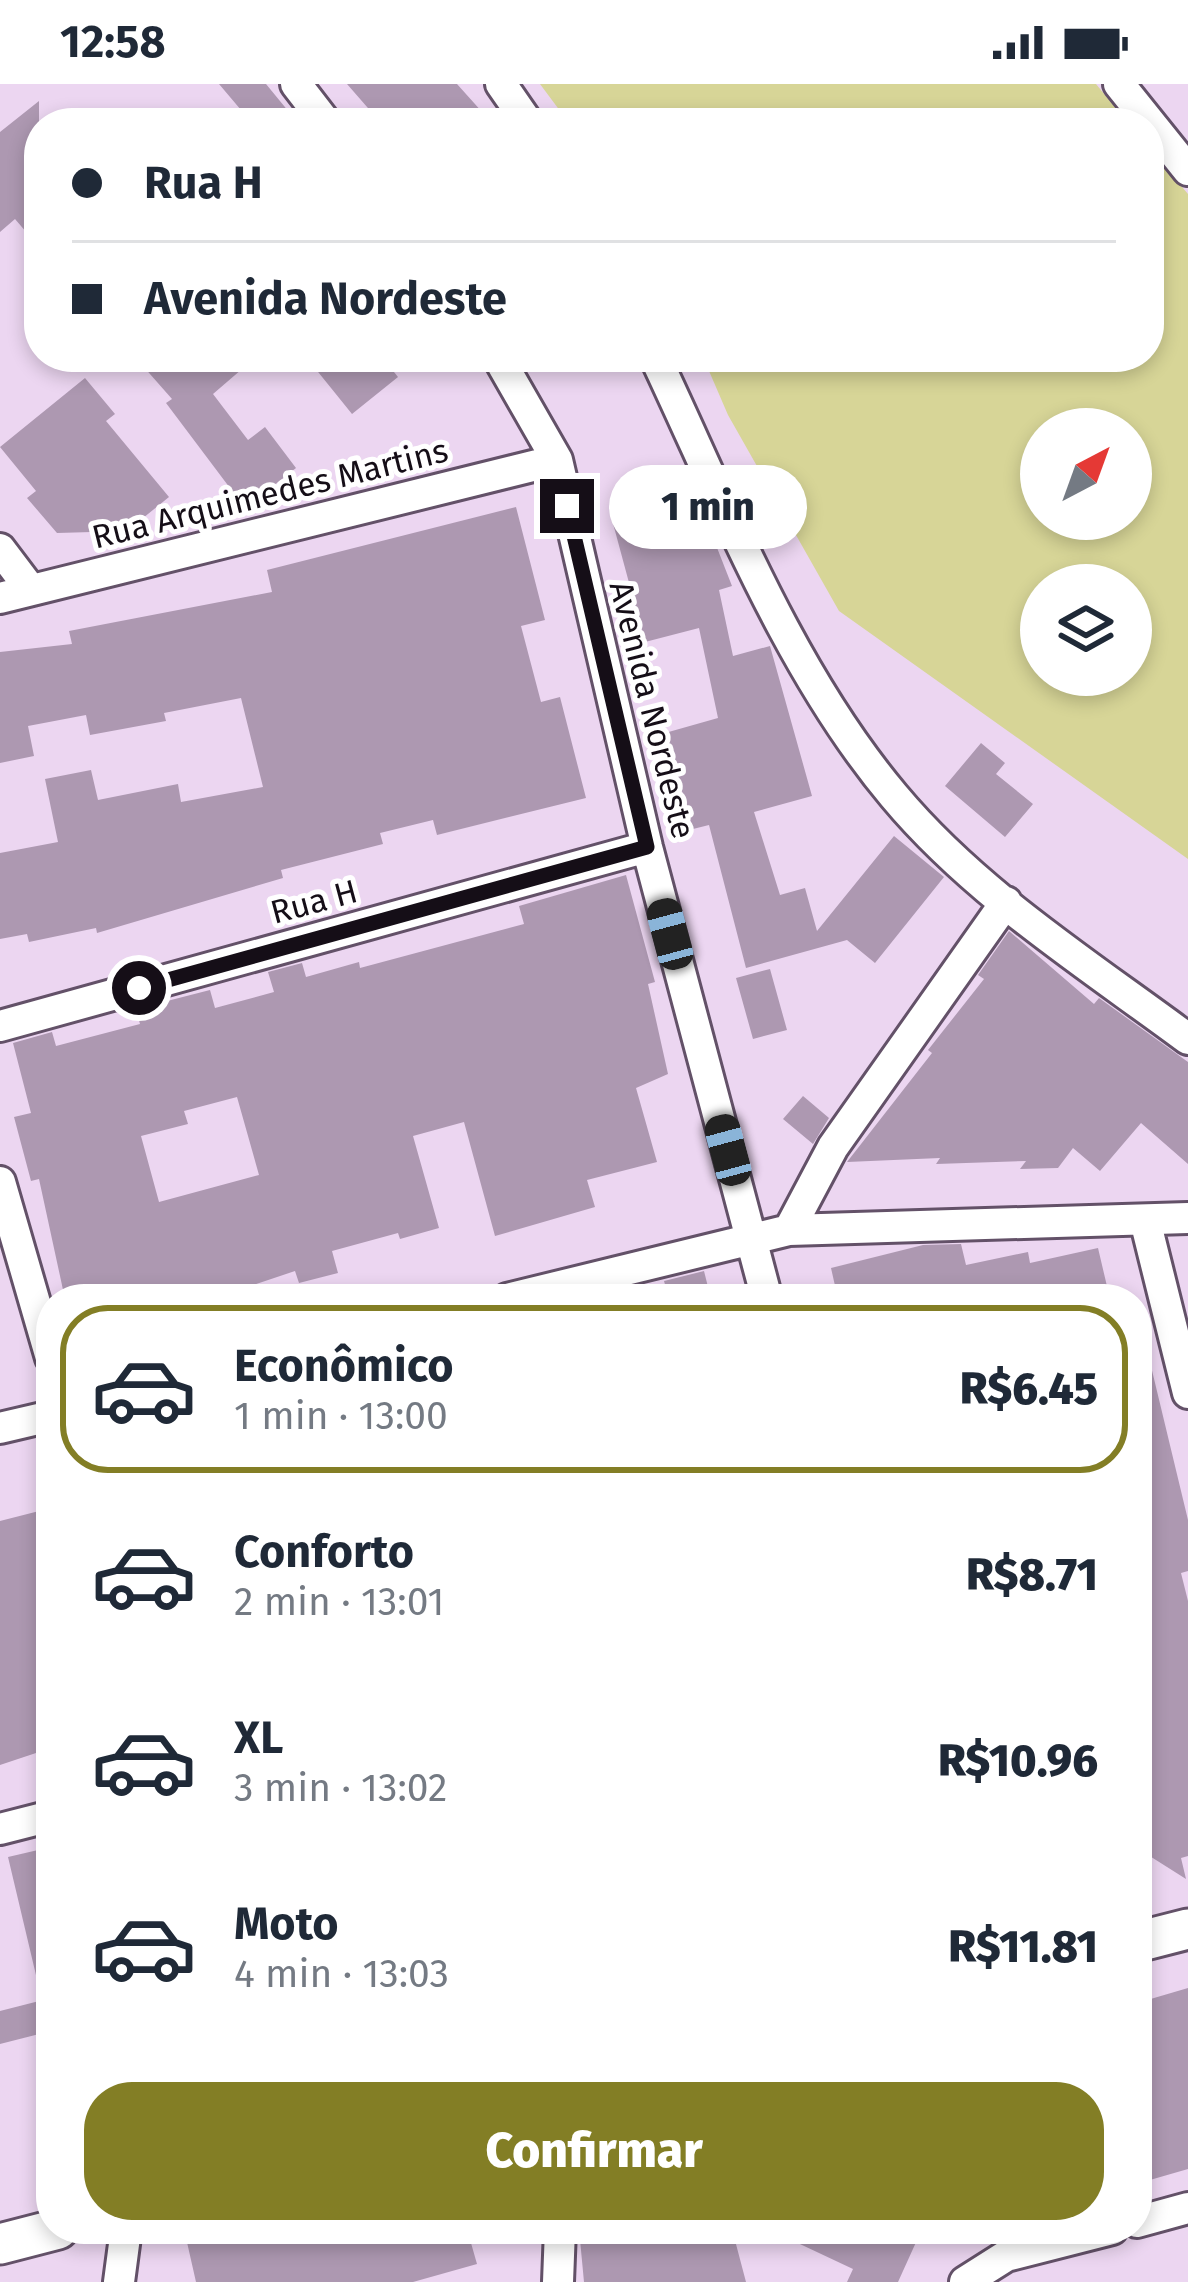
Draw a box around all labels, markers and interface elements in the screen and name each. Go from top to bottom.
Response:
text: 12:58 [60,15,166,69]
text: Rua H [144,156,263,210]
text: Avenida Nordeste [144,272,507,326]
north arrow [1020,408,1152,540]
map controls [1020,408,1152,696]
street label: Rua Arquimedes Martins [88,430,452,558]
callout: 1 min [609,464,807,548]
route end [540,479,594,533]
text: 1 min [661,484,755,530]
button: layers [1020,564,1152,696]
street label: Avenida Nordeste [601,577,703,843]
street label: Rua H [266,871,362,933]
car [643,895,697,973]
route start [112,961,166,1015]
car [701,1111,755,1189]
icon: car [90,1335,198,1443]
text: Econômico [234,1339,454,1393]
text: R$6.45 [960,1362,1098,1416]
text: 1 min · 13:00 [234,1393,448,1439]
icon: car [90,1521,198,1629]
text: Conforto [234,1525,414,1579]
text: R$8.71 [966,1548,1098,1602]
text: 2 min · 13:01 [234,1579,444,1625]
icon: car [90,1707,198,1815]
text: XL [234,1711,283,1765]
text: R$10.96 [938,1734,1098,1788]
text: 3 min · 13:02 [234,1765,447,1811]
icon: car [90,1893,198,2001]
text: Moto [234,1897,339,1951]
text: R$11.81 [948,1920,1098,1974]
text: 4 min · 13:03 [234,1951,449,1997]
button: Confirmar [84,2082,1104,2220]

